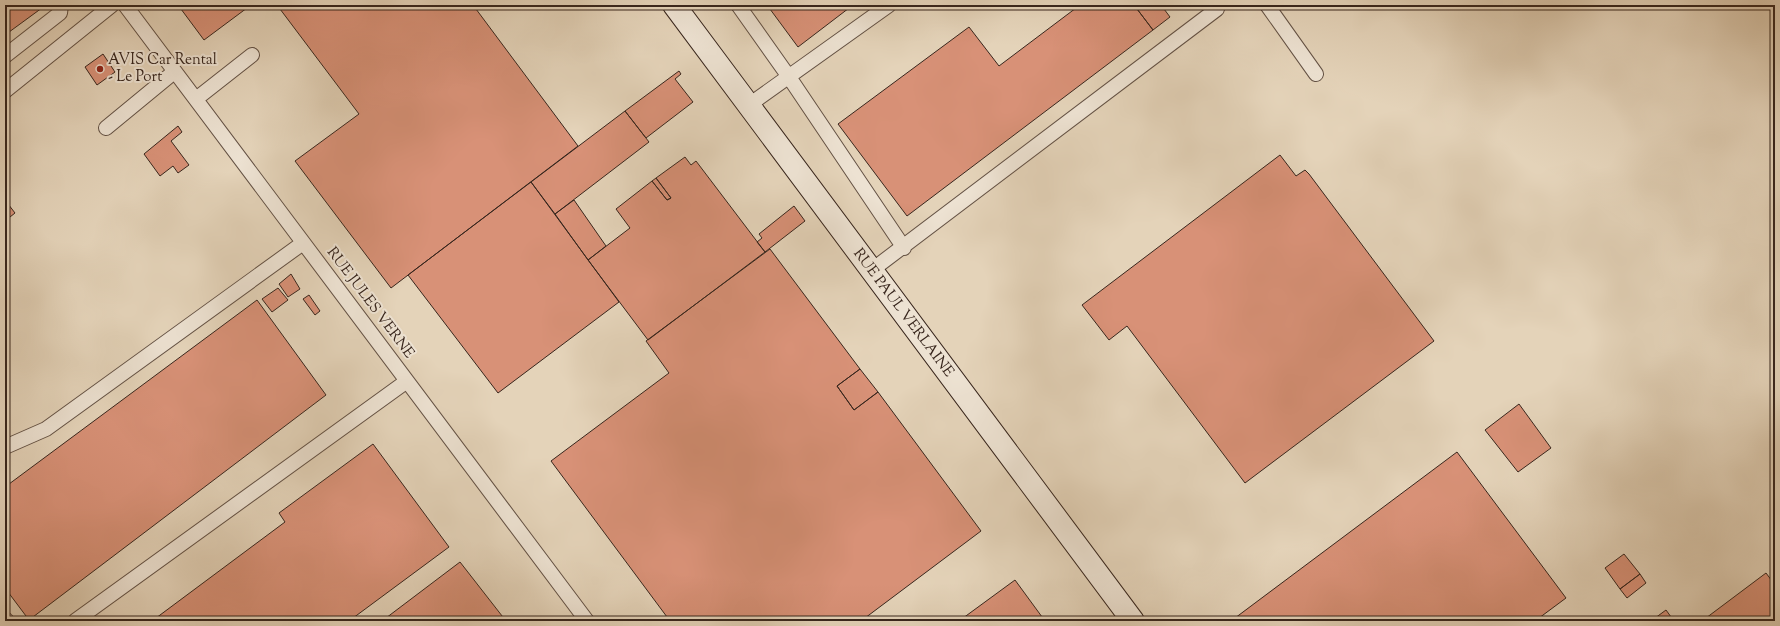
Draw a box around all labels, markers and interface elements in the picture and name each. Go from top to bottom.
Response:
place label: AVIS Car Rental - Le Port [108,50,217,88]
marker: AVIS Car Rental - Le Port [95,64,105,74]
street label: RUE JULES VERNE [321,243,419,363]
street label: RUE PAUL VERLAINE [848,244,958,382]

